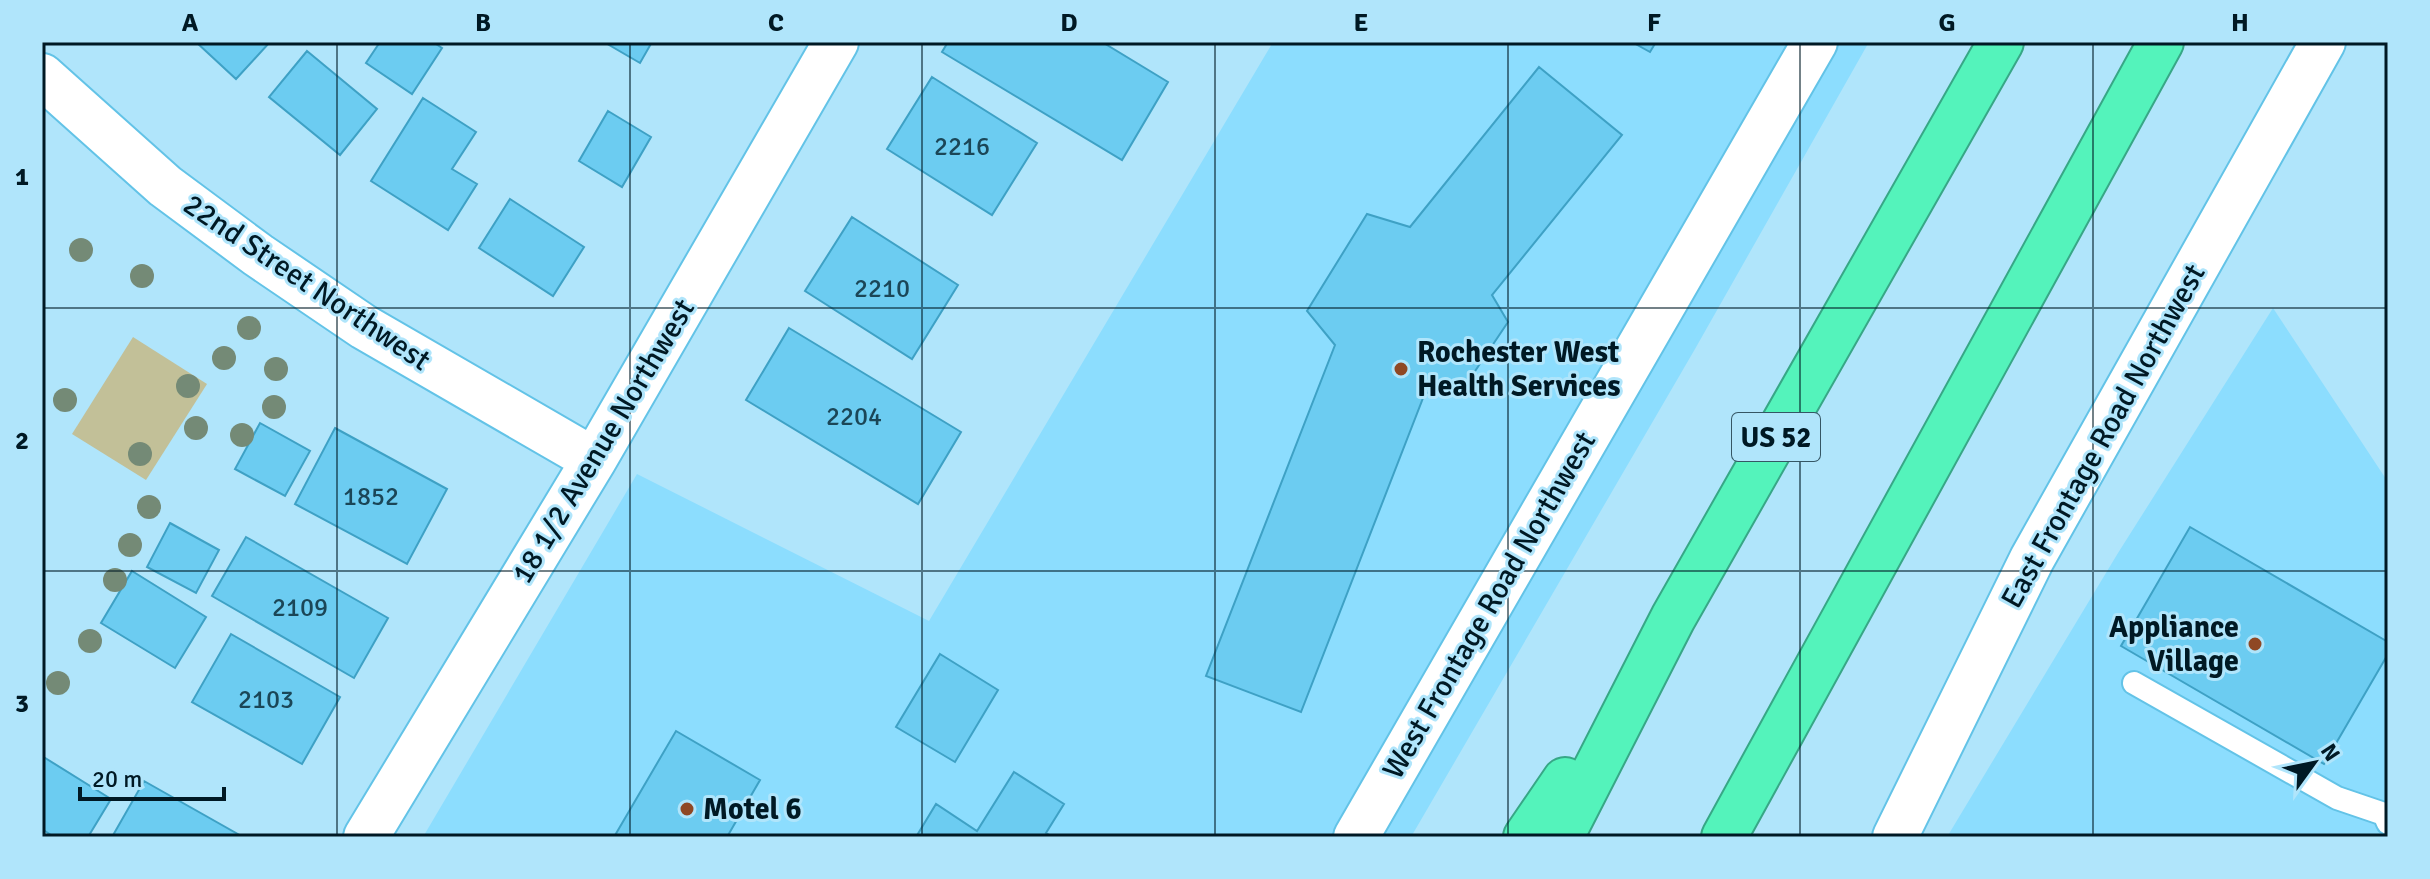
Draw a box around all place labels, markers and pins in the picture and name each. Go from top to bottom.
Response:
place label: Rochester West Health Services [1417,334,1621,405]
marker: Rochester West Health Services [1392,360,1410,378]
place label: Appliance Village [2109,609,2239,680]
marker: Appliance Village [2246,635,2264,653]
place label: Motel 6 [703,791,802,828]
marker: Motel 6 [678,800,696,818]

